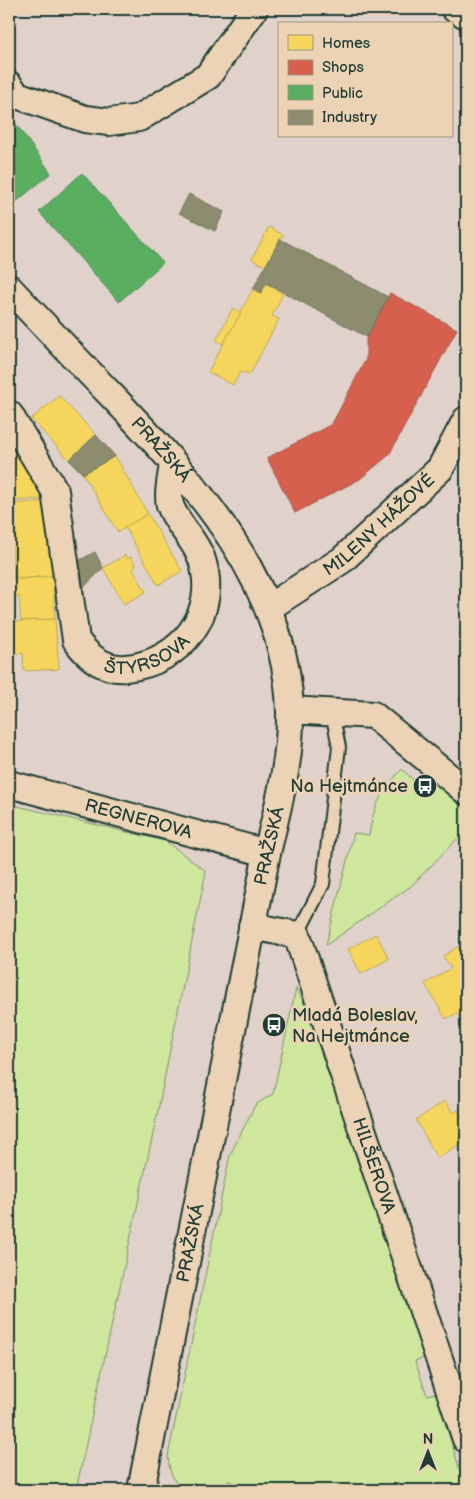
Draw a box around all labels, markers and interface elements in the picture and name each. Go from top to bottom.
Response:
legend [278,22,452,138]
text: Homes [322,34,371,53]
text: Shops [322,58,365,77]
text: Public [322,84,363,103]
text: Industry [322,108,377,127]
street label: PRAŽSKÁ [126,413,197,487]
street label: MILENY HÁŽOVÉ [319,468,439,580]
street label: ŠTYRSOVA [102,631,194,679]
bus stop icon: Na Hejtmánce [412,773,438,799]
place label: Na Hejtmánce [290,776,408,797]
street label: REGNEROVA [82,795,194,843]
street label: PRAŽSKÁ [248,804,289,887]
place label: Mladá Boleslav, Na Hejtmánce [292,1005,418,1047]
bus stop icon: Mladá Boleslav, Na Hejtmánce [261,1012,287,1038]
street label: HILŠEROVA [348,1115,400,1216]
street label: PRAŽSKÁ [171,1201,209,1284]
north arrow [402,1426,452,1476]
text: N [423,1431,433,1448]

